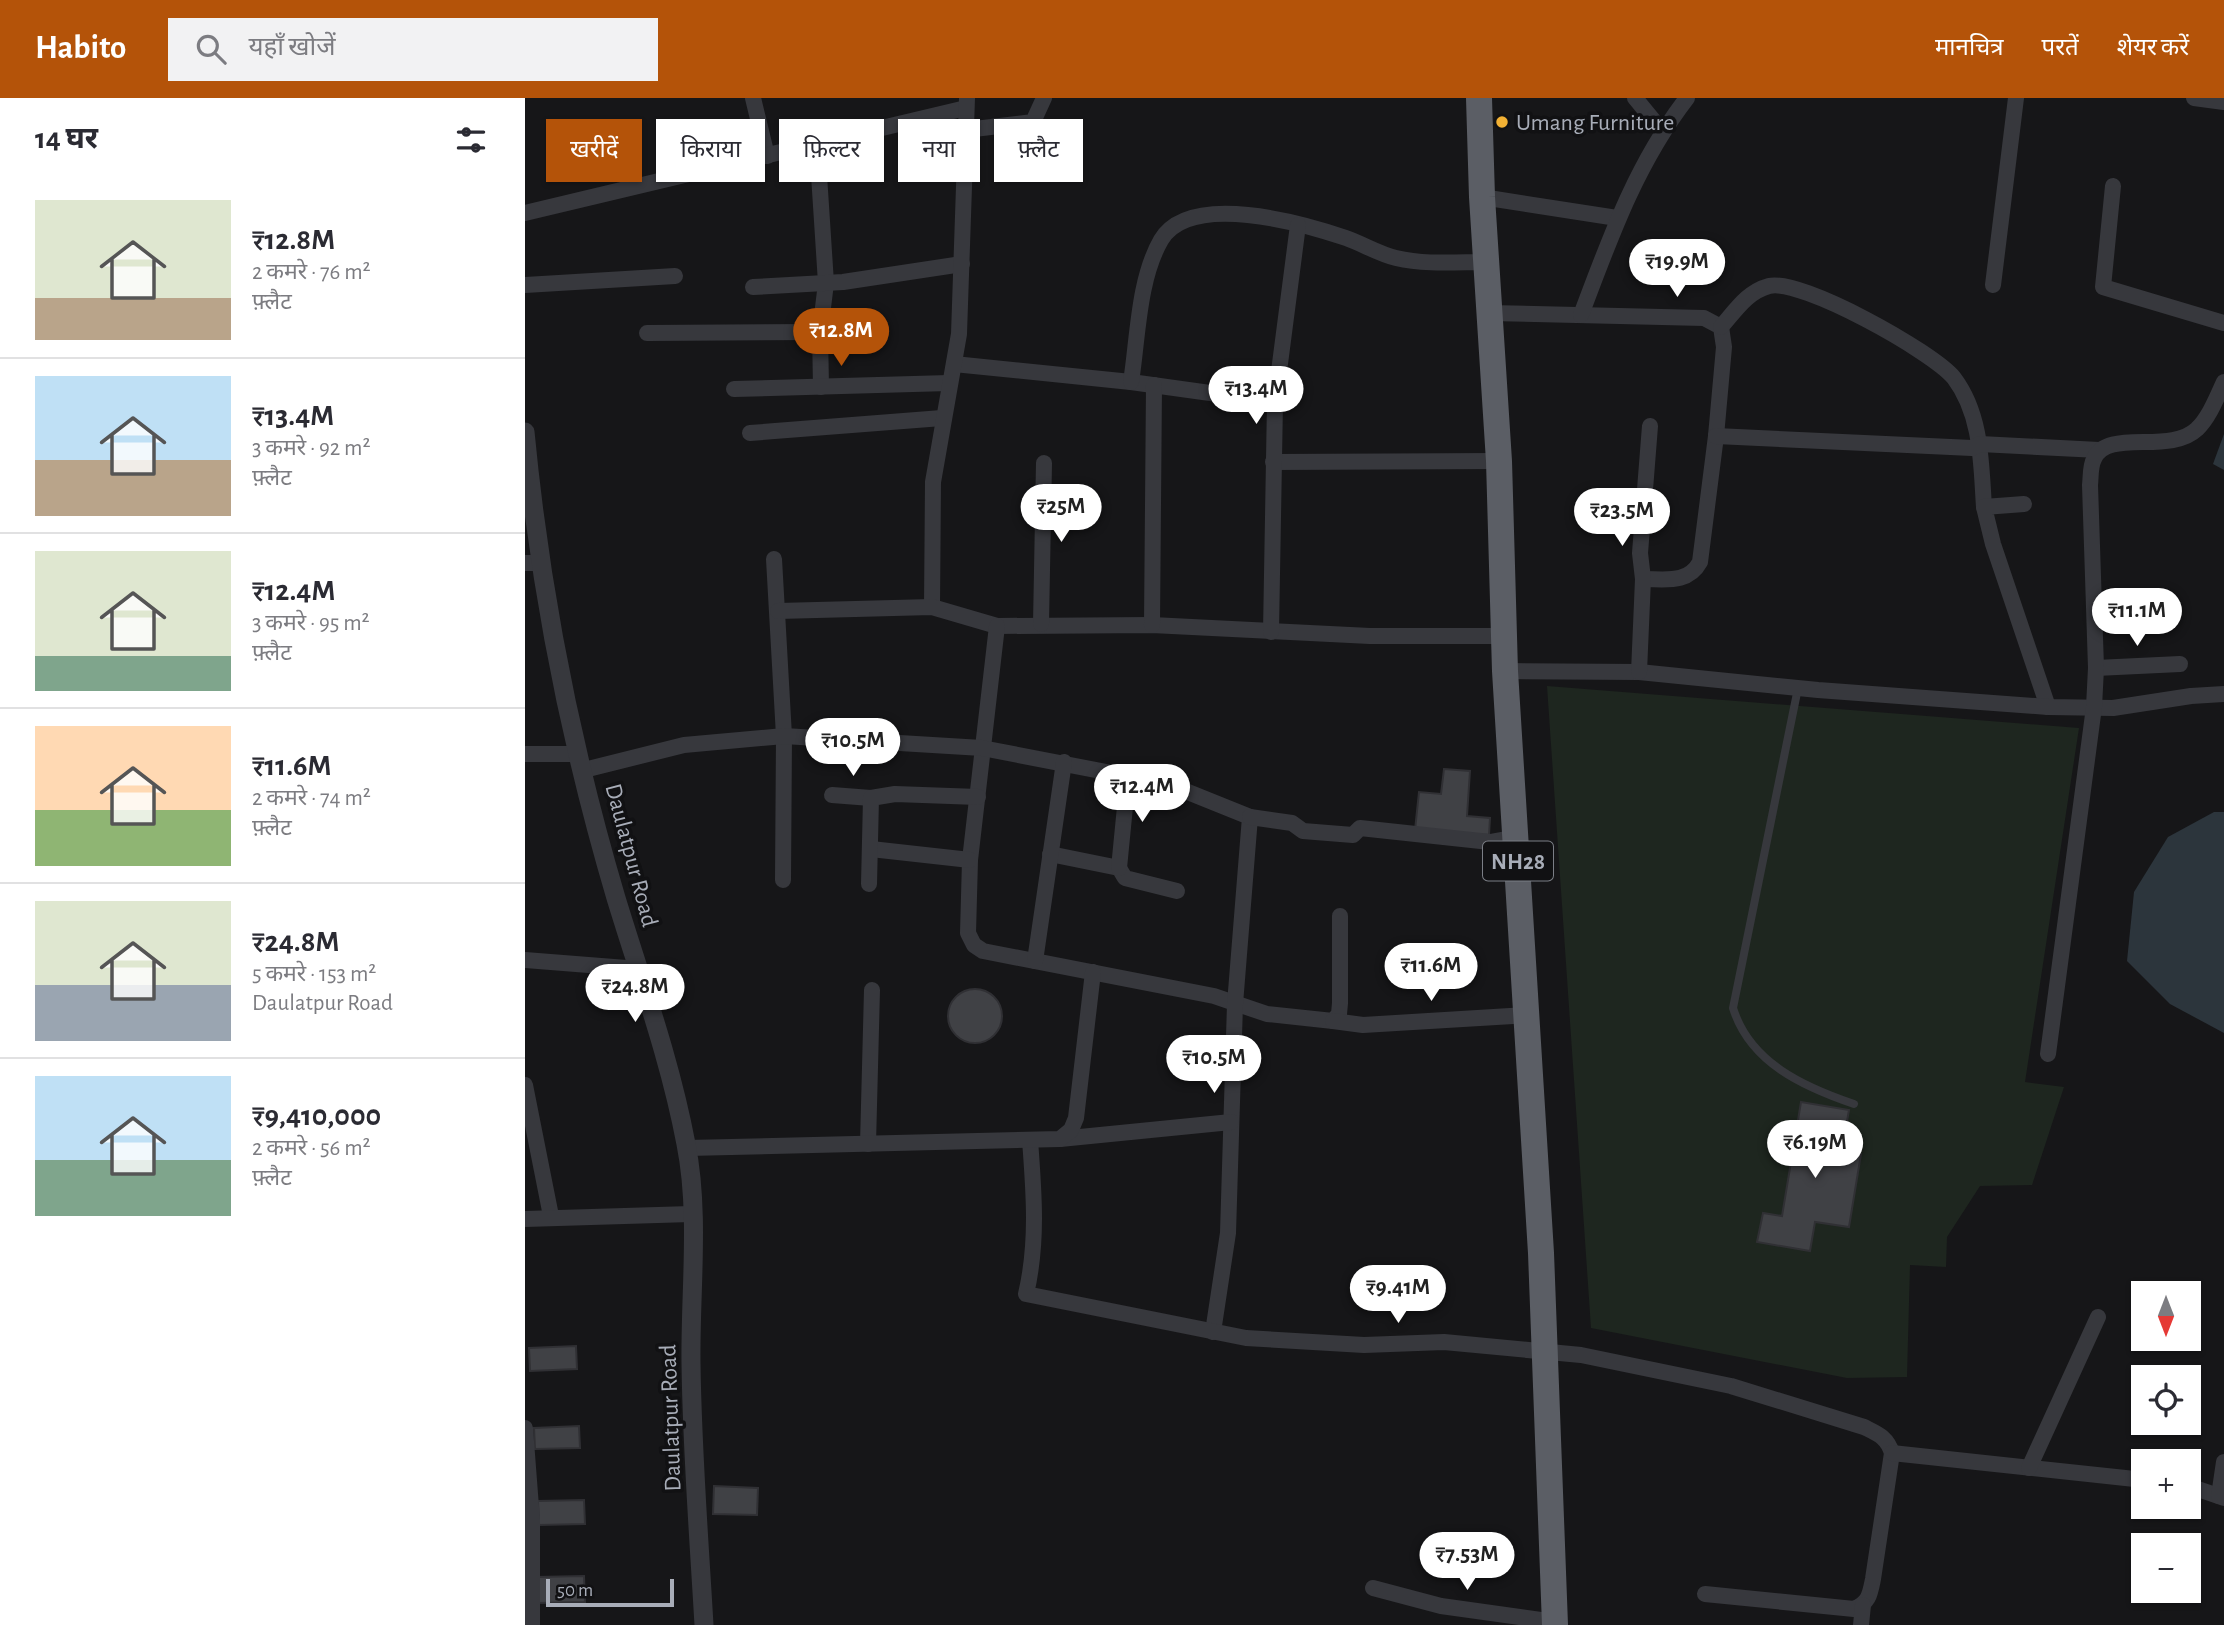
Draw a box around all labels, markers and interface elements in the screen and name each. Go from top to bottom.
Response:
search box [168,18,658,81]
icon: search [192,30,230,68]
text: Habito [35,32,126,65]
text: यहाँ खोजें [248,34,336,60]
text: मानचित्र [1935,36,2004,60]
text: परतें [2042,36,2079,60]
text: शेयर करें [2117,36,2189,60]
place label: Umang Furniture [1516,111,1674,135]
marker: Umang Furniture [1494,114,1510,130]
chip: खरीदें [546,119,642,182]
chip: किराया [656,119,765,182]
chip: फ़िल्टर [779,119,884,182]
chip: नया [898,119,980,182]
chip: फ़्लैट [994,119,1083,182]
icon: filters [452,121,490,159]
text: 14 घर [35,124,98,154]
text: ₹12.8M [252,225,335,255]
icon: home [91,228,175,312]
pin: ₹19.9M [1620,240,1734,299]
text: ₹19.9M [1645,250,1709,273]
text: 2 कमरे · 76 m² [252,261,371,284]
text: फ़्लैट [252,291,292,314]
pin: ₹12.8M [784,308,898,368]
text: ₹12.8M [809,319,873,342]
pin: ₹13.4M [1199,366,1313,426]
text: ₹13.4M [1225,377,1288,400]
text: ₹13.4M [252,401,334,431]
icon: home [91,404,175,488]
text: 3 कमरे · 92 m² [252,437,370,460]
text: फ़्लैट [252,467,292,490]
pin: ₹25M [1020,484,1102,544]
pin: ₹23.5M [1565,489,1679,548]
text: ₹25M [1037,495,1085,518]
text: ₹23.5M [1590,499,1654,522]
text: ₹12.4M [252,576,335,606]
icon: home [91,579,175,663]
pin: ₹11.1M [2080,588,2194,648]
text: ₹11.1M [2108,599,2166,622]
text: 3 कमरे · 95 m² [252,612,370,635]
text: फ़्लैट [252,642,292,665]
pin: ₹10.5M [796,718,910,778]
text: ₹10.5M [821,729,885,752]
text: ₹11.6M [252,751,331,781]
icon: home [91,754,175,838]
pin: ₹12.4M [1085,764,1199,824]
text: ₹12.4M [1110,775,1174,798]
street label: Daulatpur Road [600,781,662,929]
text: 2 कमरे · 74 m² [252,787,371,810]
text: फ़्लैट [252,817,292,840]
road number: NH28 [1483,842,1553,880]
text: ₹24.8M [252,927,339,957]
icon: home [91,929,175,1013]
pin: ₹11.6M [1374,944,1488,1003]
text: ₹11.6M [1401,954,1461,977]
text: 5 कमरे · 153 m² [252,963,376,986]
pin: ₹24.8M [578,964,692,1024]
text: ₹24.8M [602,975,668,998]
text: Daulatpur Road [252,992,393,1015]
pin: ₹10.5M [1157,1035,1271,1095]
text: ₹10.5M [1182,1046,1246,1069]
text: ₹9,410,000 [252,1101,381,1131]
icon: home [91,1104,175,1188]
pin: ₹6.19M [1758,1121,1872,1180]
text: ₹6.19M [1783,1131,1847,1154]
text: 2 कमरे · 56 m² [252,1137,371,1160]
text: फ़्लैट [252,1167,292,1190]
pin: ₹9.41M [1341,1266,1455,1325]
text: ₹9.41M [1366,1276,1430,1299]
north arrow [2131,1281,2201,1351]
map controls [2131,1281,2201,1603]
street label: Daulatpur Road [656,1344,686,1492]
button: locate [2131,1365,2201,1435]
button: + [2131,1449,2201,1519]
pin: ₹7.53M [1410,1532,1524,1592]
button: − [2131,1533,2201,1603]
text: ₹7.53M [1435,1543,1499,1566]
scale bar [546,1576,674,1608]
text: 50 m [557,1581,593,1600]

